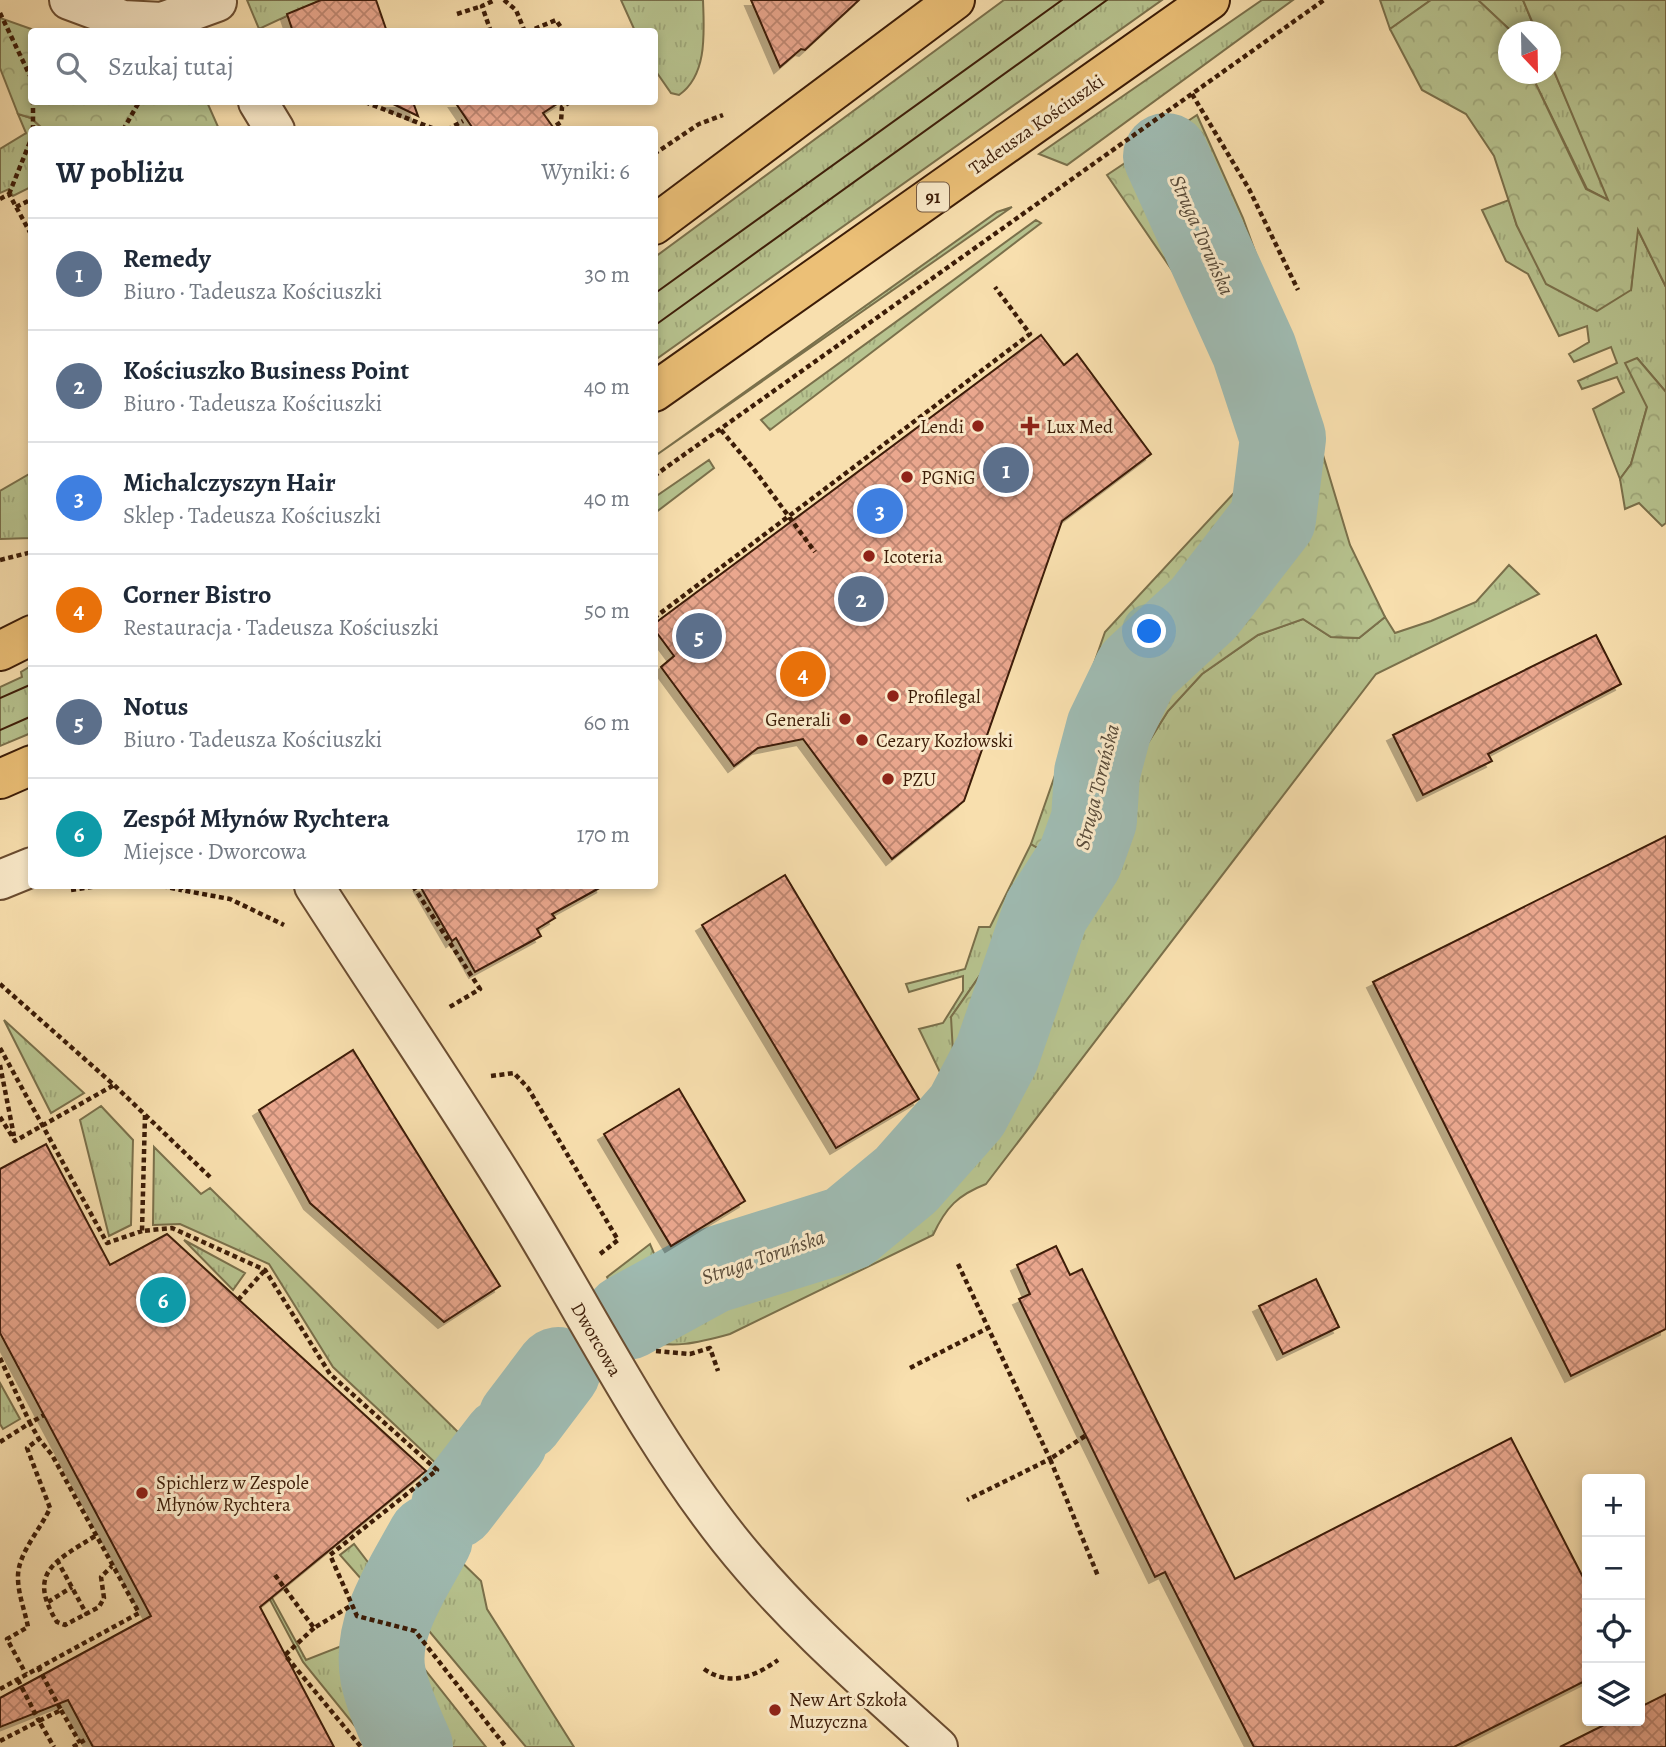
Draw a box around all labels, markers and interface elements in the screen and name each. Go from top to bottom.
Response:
north arrow [1498,21,1561,84]
search box [28,28,658,105]
icon: search [52,48,90,86]
text: Szukaj tutaj [108,49,234,84]
street label: Tadeusza Kościuszki [964,68,1109,181]
text: W pobliżu [56,152,184,192]
text: Wyniki: 6 [541,156,630,187]
water label: Struga Toruńska [1163,171,1241,300]
road number: 91 [917,182,949,212]
text: Remedy [123,241,211,276]
text: 1 [75,259,83,290]
text: 30 m [584,259,630,290]
text: Biuro · Tadeusza Kościuszki [123,276,382,307]
text: Kościuszko Business Point [123,353,409,388]
text: 2 [73,371,85,402]
text: 40 m [584,371,630,402]
text: Biuro · Tadeusza Kościuszki [123,388,382,419]
place label: Lendi [920,414,964,440]
place label: Lux Med [1046,414,1114,440]
marker: Lux Med [1020,416,1040,436]
marker: Lendi [970,418,986,434]
pin: 1 [983,444,1029,496]
text: Michalczyszyn Hair [123,465,336,500]
place label: PGNiG [921,465,976,491]
marker: PGNiG [899,469,915,485]
text: 3 [74,483,84,514]
text: 40 m [584,483,630,514]
pin: 3 [857,485,903,537]
text: Sklep · Tadeusza Kościuszki [123,500,381,531]
place label: Icoteria [883,544,943,570]
marker: Icoteria [861,548,877,564]
pin: 2 [838,573,884,625]
text: Corner Bistro [123,577,271,612]
text: 4 [74,595,84,626]
text: 50 m [584,595,630,626]
pin: 5 [676,610,722,662]
text: Restauracja · Tadeusza Kościuszki [123,612,439,643]
your location [1132,614,1166,648]
pin: 4 [780,648,826,700]
place label: Profilegal [907,684,981,710]
marker: Profilegal [885,688,901,704]
text: Notus [123,689,188,724]
text: 5 [74,707,84,738]
text: 60 m [583,707,630,738]
place label: Generali [765,707,831,733]
marker: Generali [837,711,853,727]
water label: Struga Toruńska [1068,721,1126,853]
text: Biuro · Tadeusza Kościuszki [123,724,382,755]
place label: Cezary Kozłowski [876,728,1013,754]
marker: Cezary Kozłowski [854,732,870,748]
place label: PZU [902,767,936,793]
marker: PZU [880,771,896,787]
text: Zespół Młynów Rychtera [123,801,389,836]
text: 6 [74,819,84,850]
text: 170 m [577,819,630,850]
text: Miejsce · Dworcowa [123,836,307,867]
water label: Struga Toruńska [698,1223,829,1291]
pin: 6 [140,1274,186,1326]
street label: Dworcowa [564,1297,628,1382]
place label: Spichlerz w Zespole Młynów Rychtera [156,1470,309,1518]
map controls [1582,1474,1645,1726]
button: + [1582,1474,1645,1537]
marker: Spichlerz w Zespole Młynów Rychtera [134,1485,150,1501]
button: − [1582,1537,1645,1600]
button: locate [1582,1600,1645,1663]
button: layers [1582,1663,1645,1726]
place label: New Art Szkoła Muzyczna [789,1687,907,1735]
marker: New Art Szkoła Muzyczna [767,1702,783,1718]

